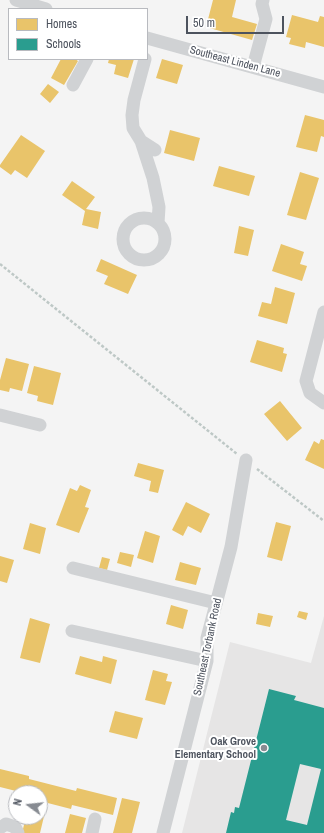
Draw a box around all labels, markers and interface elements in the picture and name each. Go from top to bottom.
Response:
legend [8,8,148,60]
scale bar [188,8,286,34]
text: 50 m [193,15,215,31]
text: Homes [46,16,77,32]
text: Schools [46,36,81,52]
street label: Southeast Linden Lane [188,44,282,80]
street label: Southeast Torbank Road [191,597,225,697]
place label: Oak Grove Elementary School [175,735,256,761]
marker: Oak Grove Elementary School [259,743,269,753]
north arrow [8,785,48,825]
text: N [10,797,25,807]

